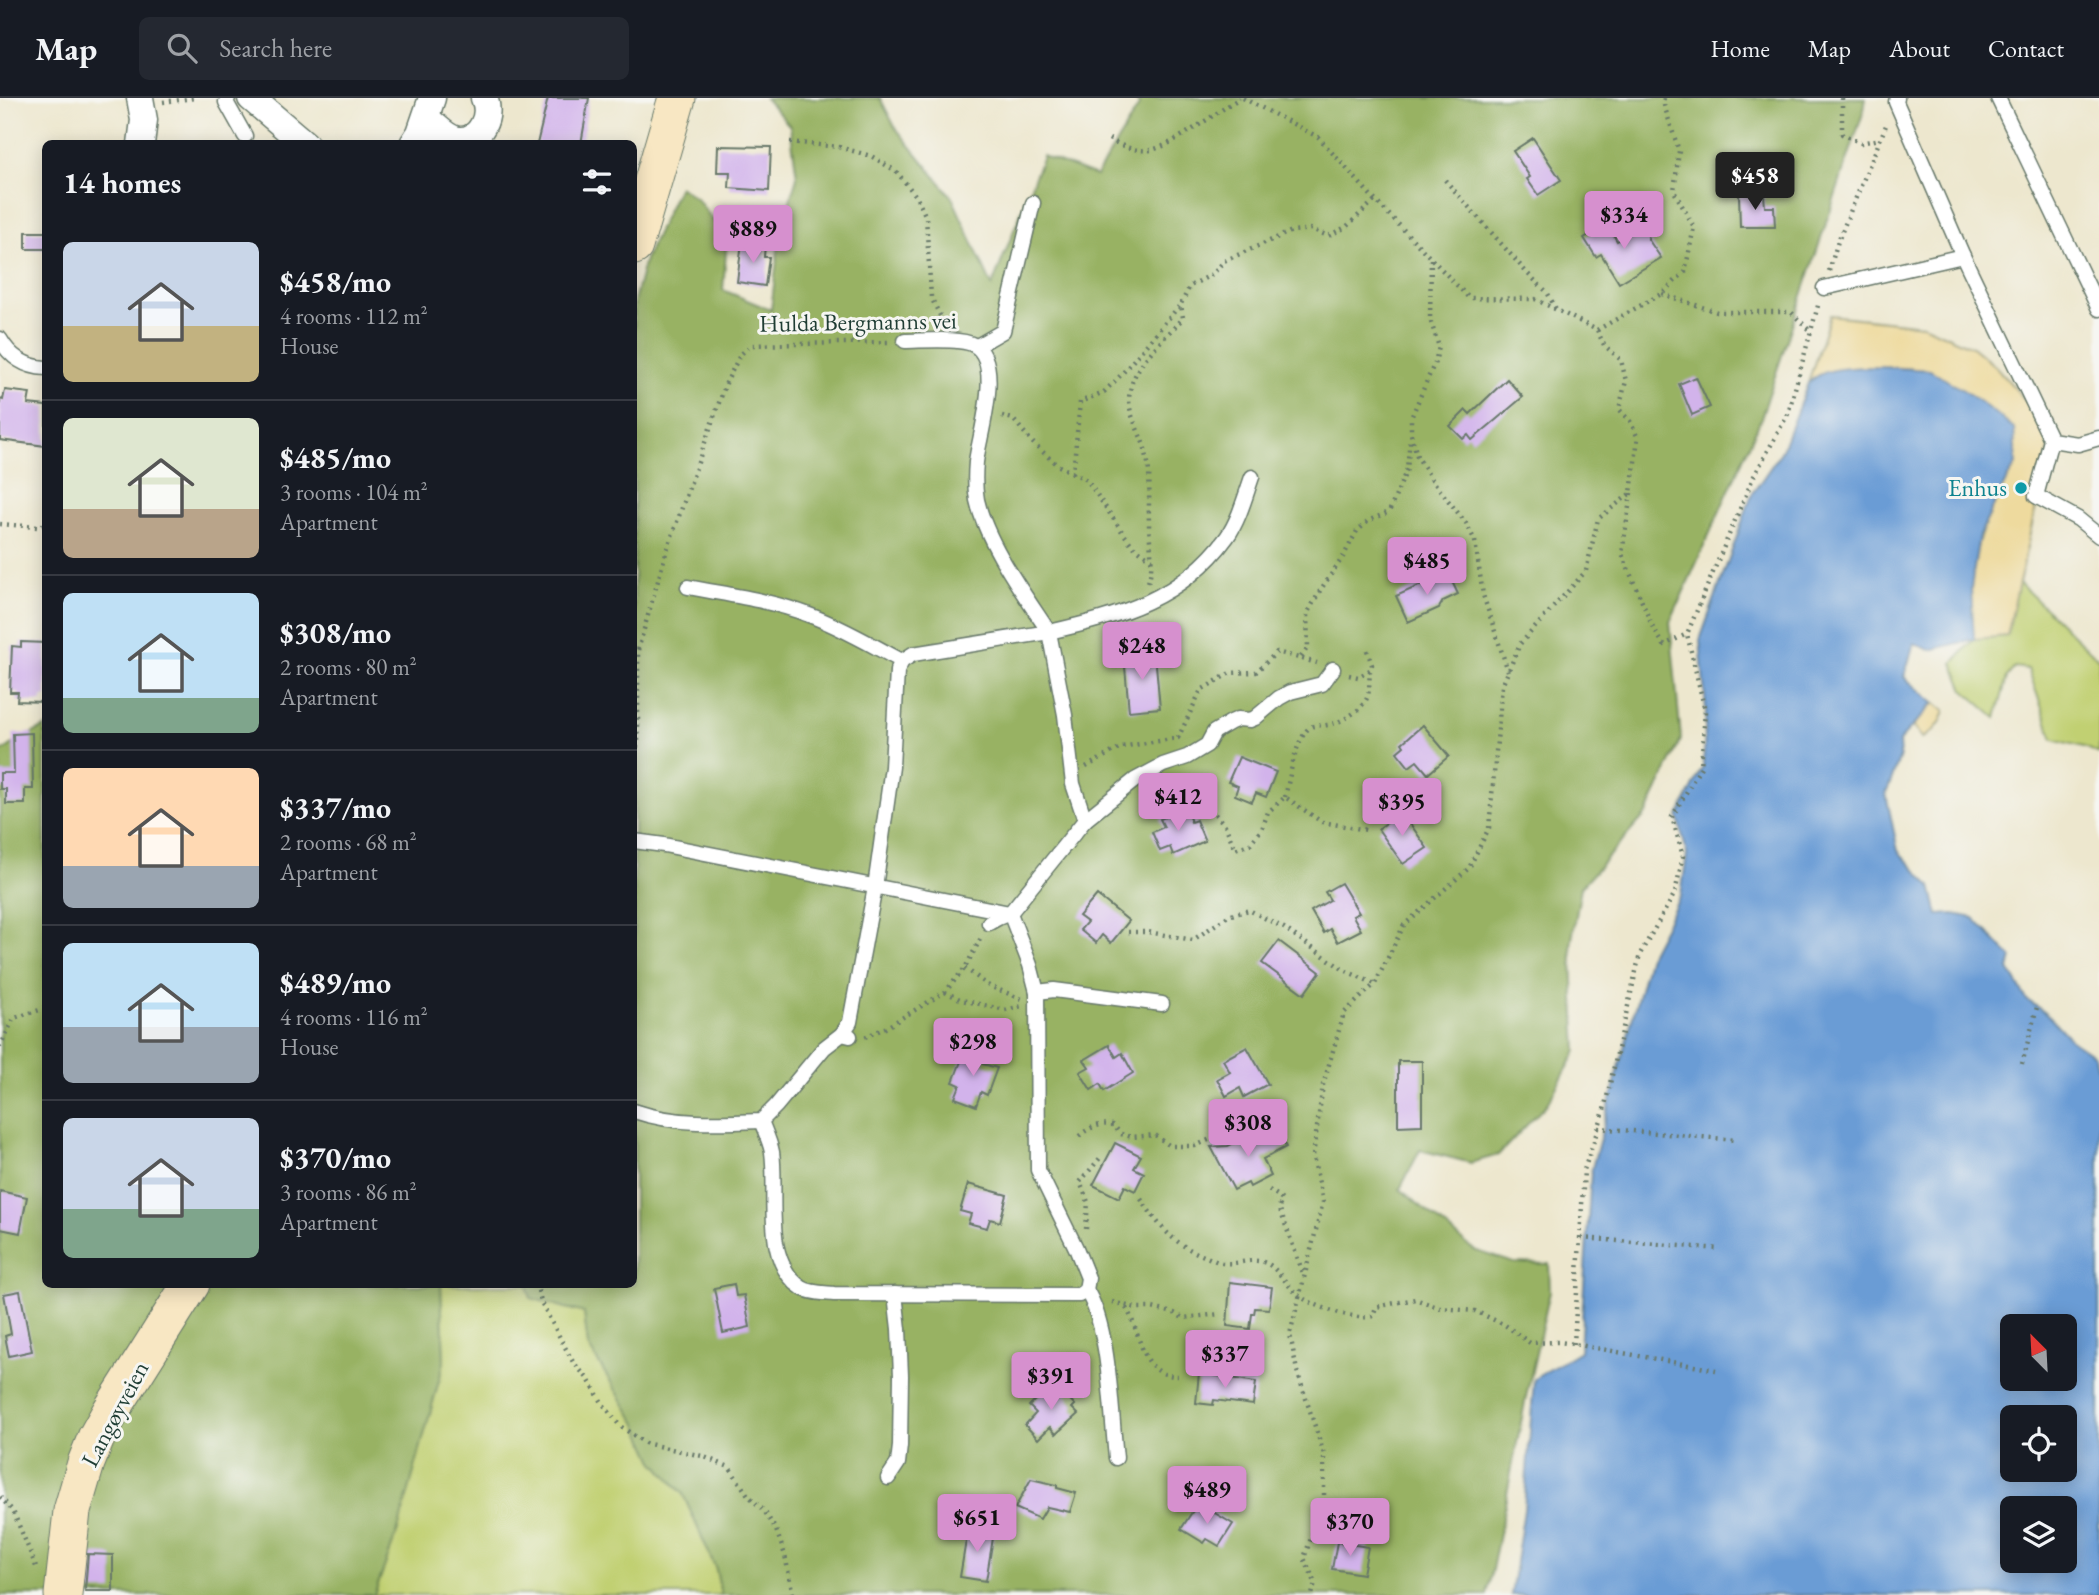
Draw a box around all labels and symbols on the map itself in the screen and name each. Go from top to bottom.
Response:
pin: $458 [1714,152,1796,212]
pin: $334 [1583,192,1665,251]
pin: $889 [712,206,794,265]
street label: Hulda Bergmanns vei [759,304,957,339]
place label: Enhus [1948,472,2007,503]
marker: Enhus [2013,480,2029,496]
pin: $485 [1386,538,1468,597]
pin: $248 [1101,622,1183,682]
pin: $412 [1137,774,1219,833]
pin: $395 [1361,778,1443,838]
pin: $298 [932,1018,1014,1078]
pin: $308 [1207,1100,1289,1159]
north arrow [2000,1314,2077,1391]
pin: $337 [1184,1330,1266,1390]
pin: $391 [1010,1352,1092,1412]
street label: Langøyveien [74,1355,155,1472]
pin: $489 [1166,1466,1248,1526]
pin: $651 [936,1494,1018,1554]
pin: $370 [1309,1498,1391,1558]

